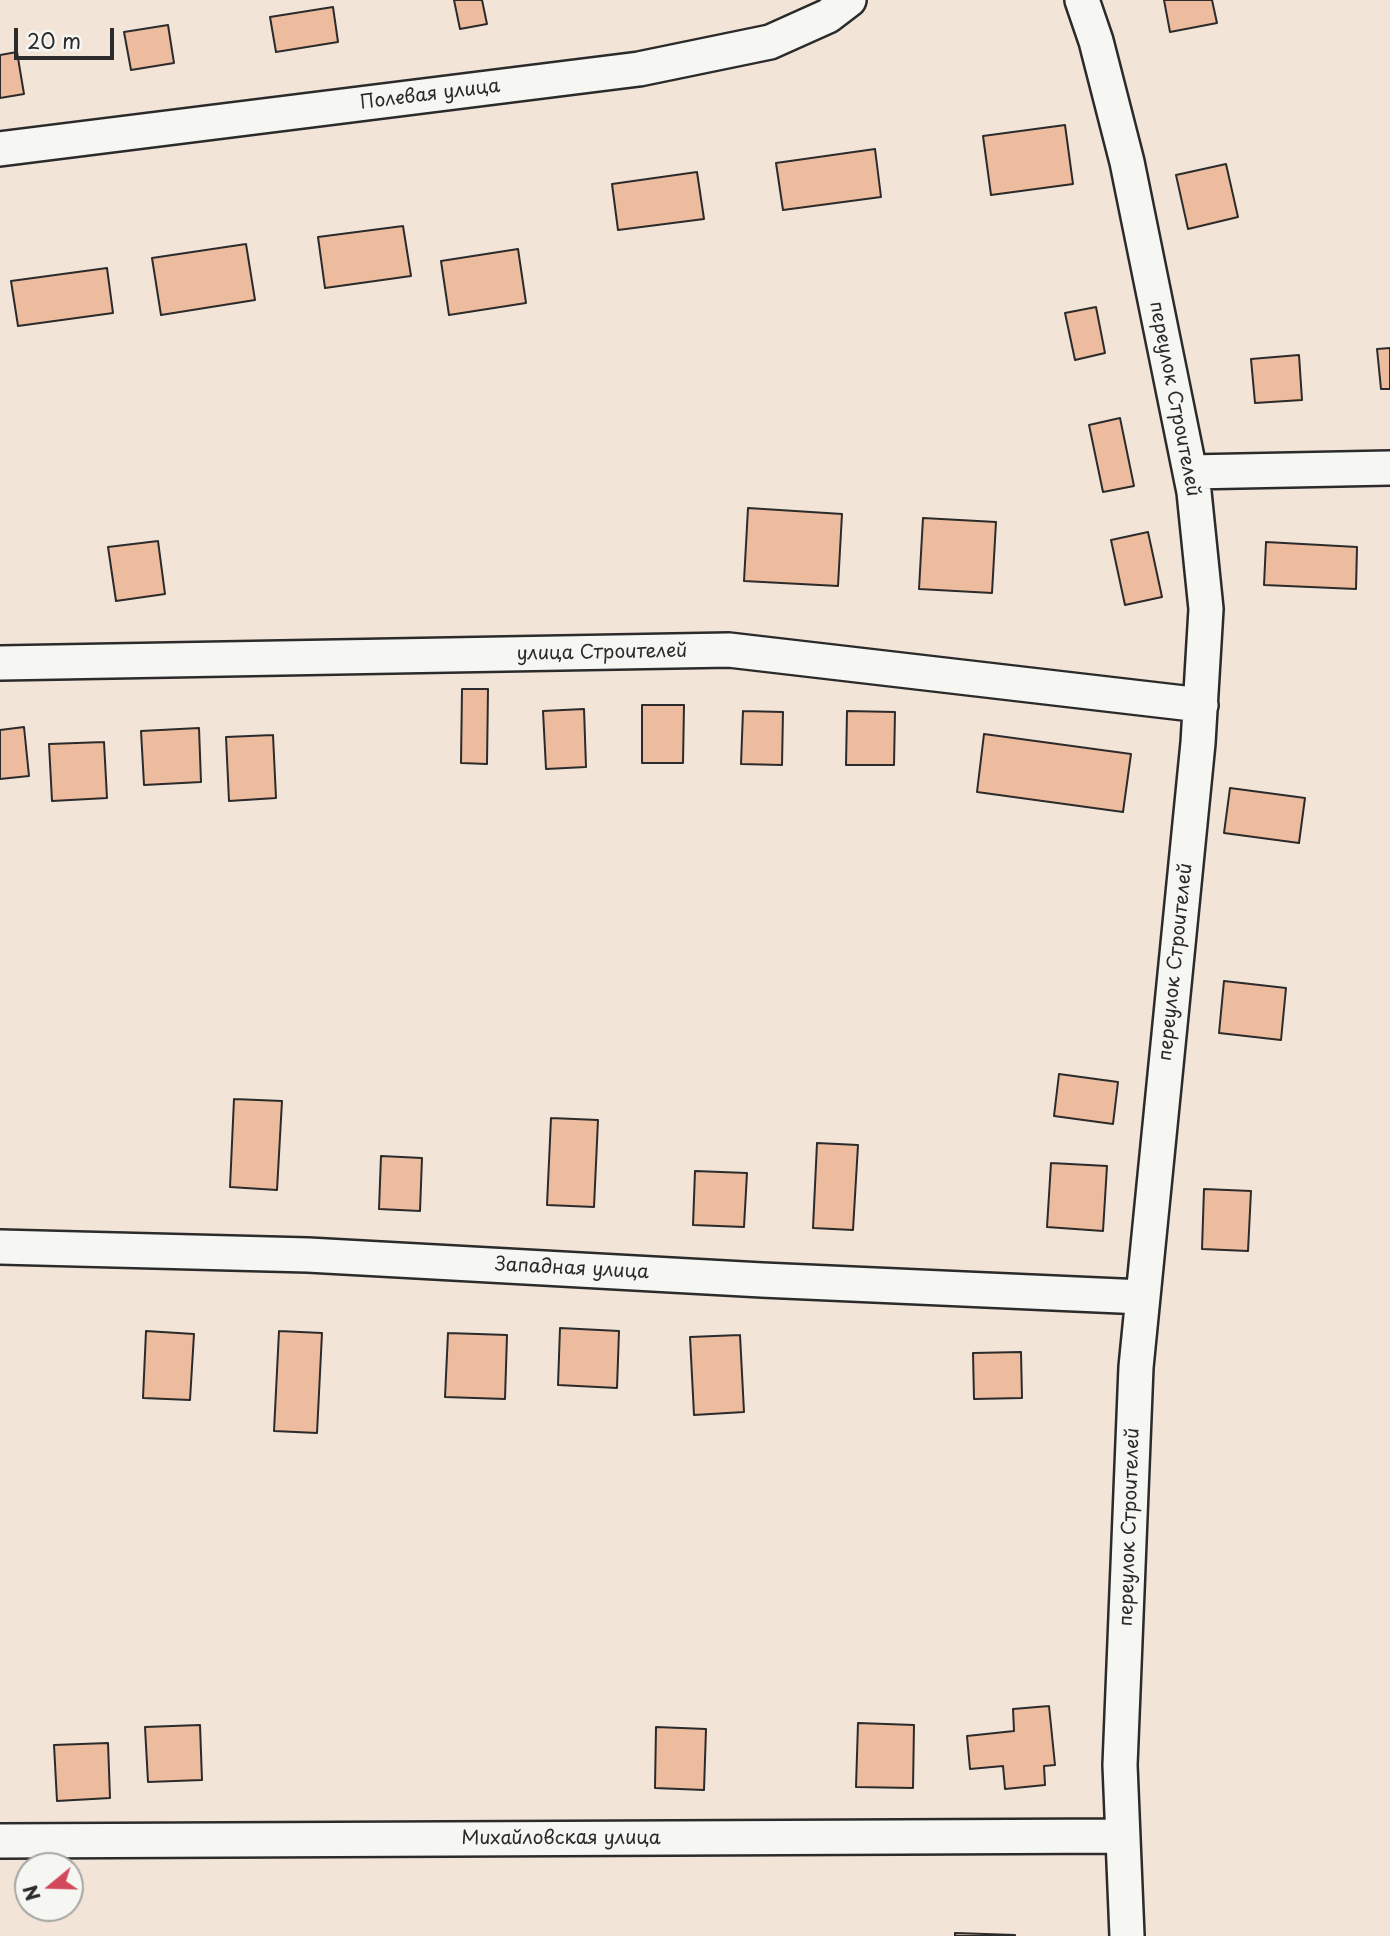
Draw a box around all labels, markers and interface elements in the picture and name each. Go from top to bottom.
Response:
scale bar [18,14,117,58]
text: 20 m [27,24,81,56]
street label: Полевая улица [359,75,501,115]
street label: переулок Строителей [1144,299,1204,499]
street label: улица Строителей [516,640,688,666]
street label: переулок Строителей [1154,862,1198,1062]
street label: Западная улица [494,1254,650,1284]
street label: переулок Строителей [1115,1427,1145,1627]
street label: Михайловская улица [461,1828,661,1850]
north arrow [14,1852,84,1922]
text: N [15,1882,47,1905]

